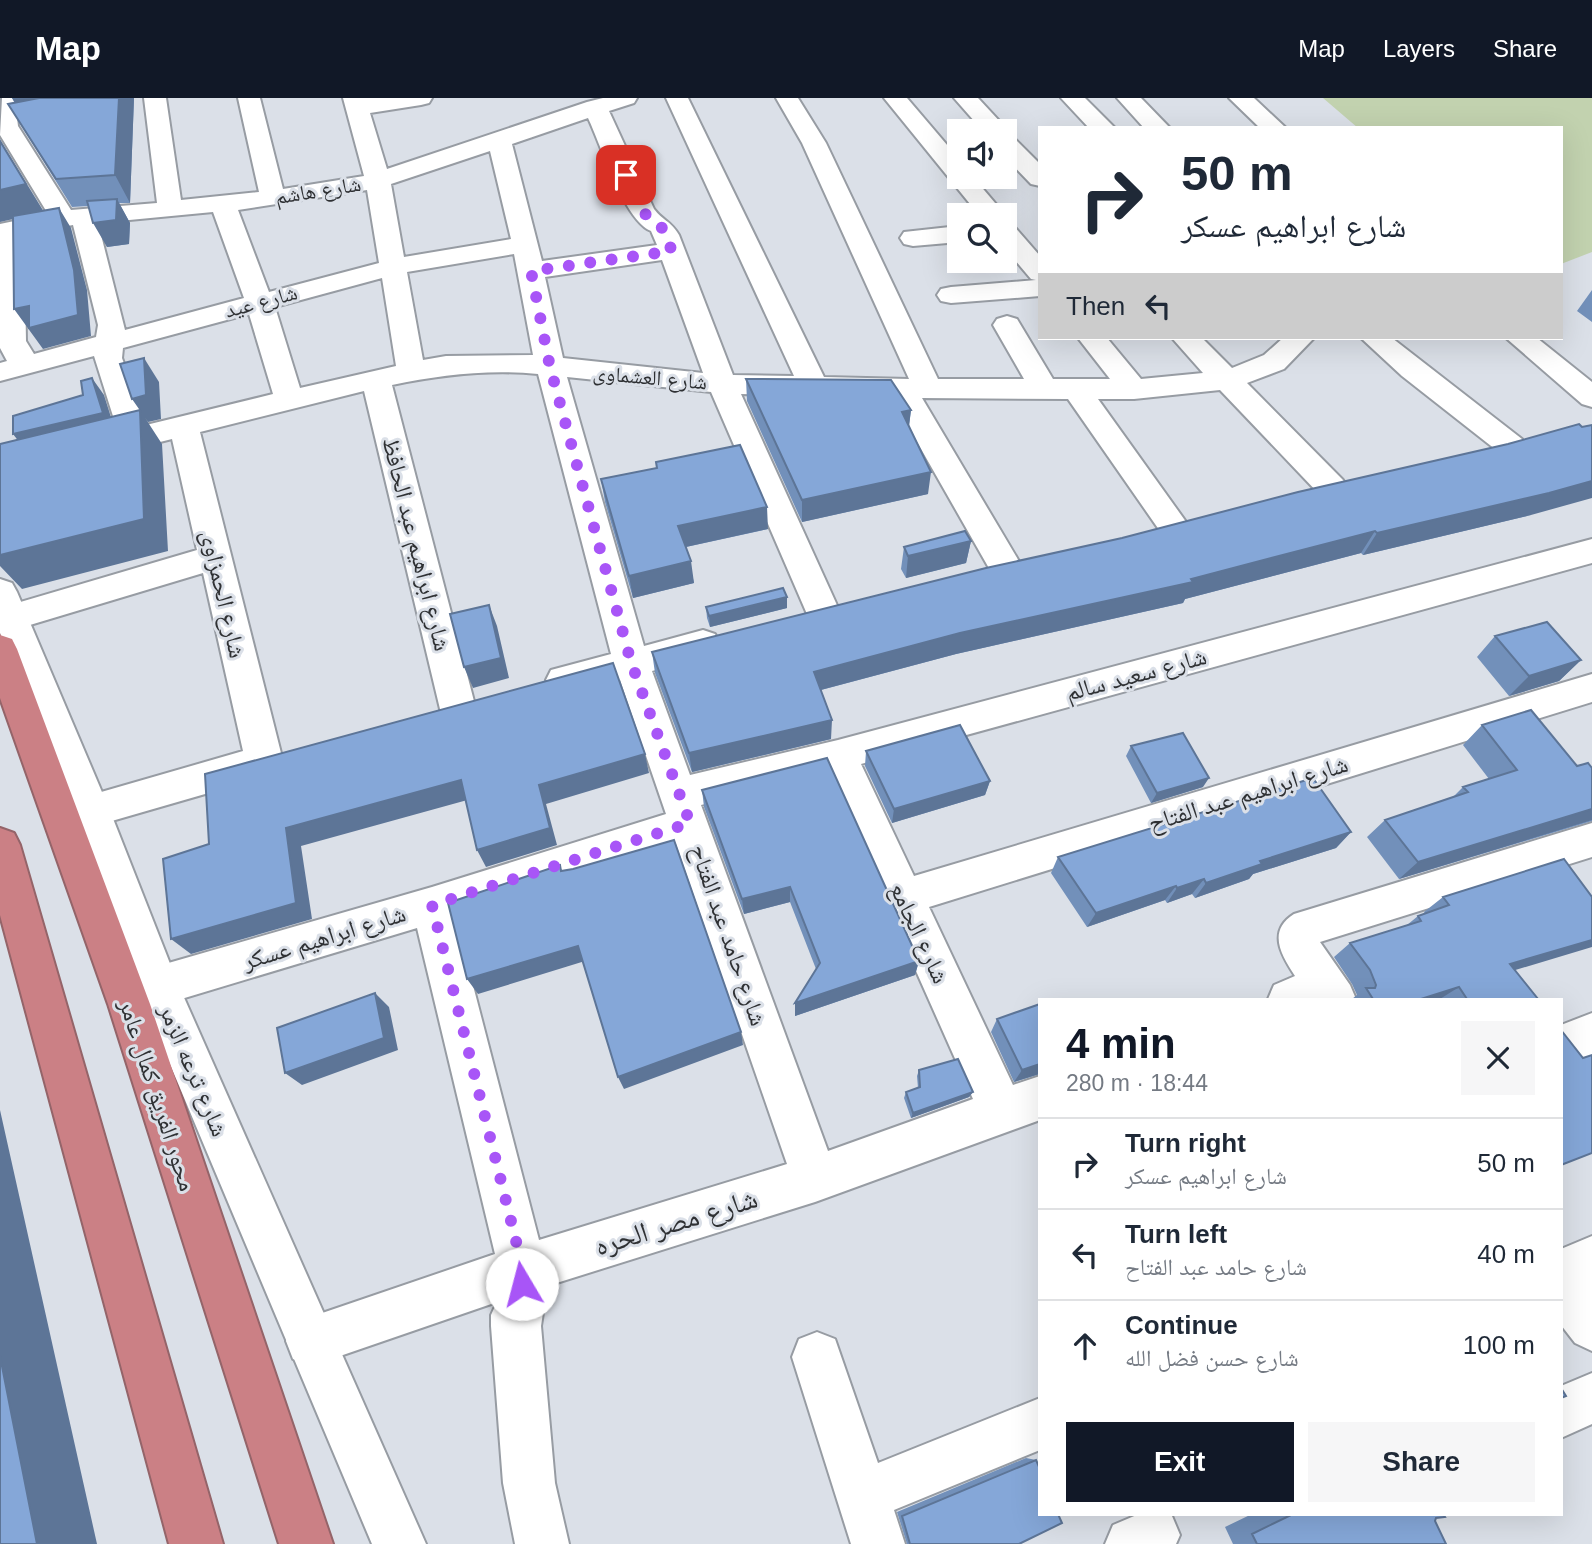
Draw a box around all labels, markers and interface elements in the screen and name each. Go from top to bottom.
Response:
text: Map [35,30,101,67]
text: Map [1298,35,1345,62]
text: Layers [1383,35,1455,62]
text: Share [1493,35,1557,62]
map controls [947,119,1017,273]
button: sound [947,119,1017,189]
pin [596,145,656,205]
text: 50 m [1181,146,1293,200]
icon: right [1066,154,1157,245]
icon: arrive [607,156,645,194]
street label: شارع هاشم [273,172,363,211]
button: search [947,203,1017,273]
text: شارع ابراهيم عسكر [1181,208,1406,244]
street label: شارع عيد [222,280,300,324]
icon: left [1139,287,1177,325]
text: Then [1066,291,1125,321]
street label: شارع العشماوى [592,361,708,395]
street label: شارع ابراهيم عبد الحافظ [375,435,457,654]
street label: شارع الحمزاوى [194,527,252,661]
street label: شارع سعيد سالم [1063,642,1210,709]
street label: شارع ابراهيم عبد الفتاح [1145,750,1352,839]
street label: شارع حامد عبد الفتاح [683,841,773,1030]
street label: شارع الجامع [883,879,955,988]
street label: شارع ابراهيم عسكر [238,899,410,978]
street label: محور الفريق كمال عامر [113,995,202,1195]
street label: شارع ترعه الزمر [152,999,234,1141]
text: 4 min [1066,1020,1176,1067]
button: close [1461,1021,1535,1095]
text: 280 m · 18:44 [1066,1070,1208,1096]
text: Turn right [1125,1128,1246,1158]
icon: right [1066,1145,1104,1183]
text: 50 m [1477,1148,1535,1178]
text: شارع ابراهيم عسكر [1125,1163,1287,1189]
street label: شارع مصر الحره [591,1183,762,1263]
text: Turn left [1125,1219,1227,1249]
icon: left [1066,1236,1104,1274]
text: 40 m [1477,1239,1535,1269]
position arrow [485,1247,559,1321]
text: شارع حامد عبد الفتاح [1125,1254,1307,1280]
text: Continue [1125,1310,1238,1340]
icon: ahead [1066,1327,1104,1365]
text: 100 m [1463,1330,1535,1360]
text: شارع حسن فضل الله [1125,1345,1299,1371]
button: Exit [1066,1422,1294,1502]
button: Share [1308,1422,1535,1502]

